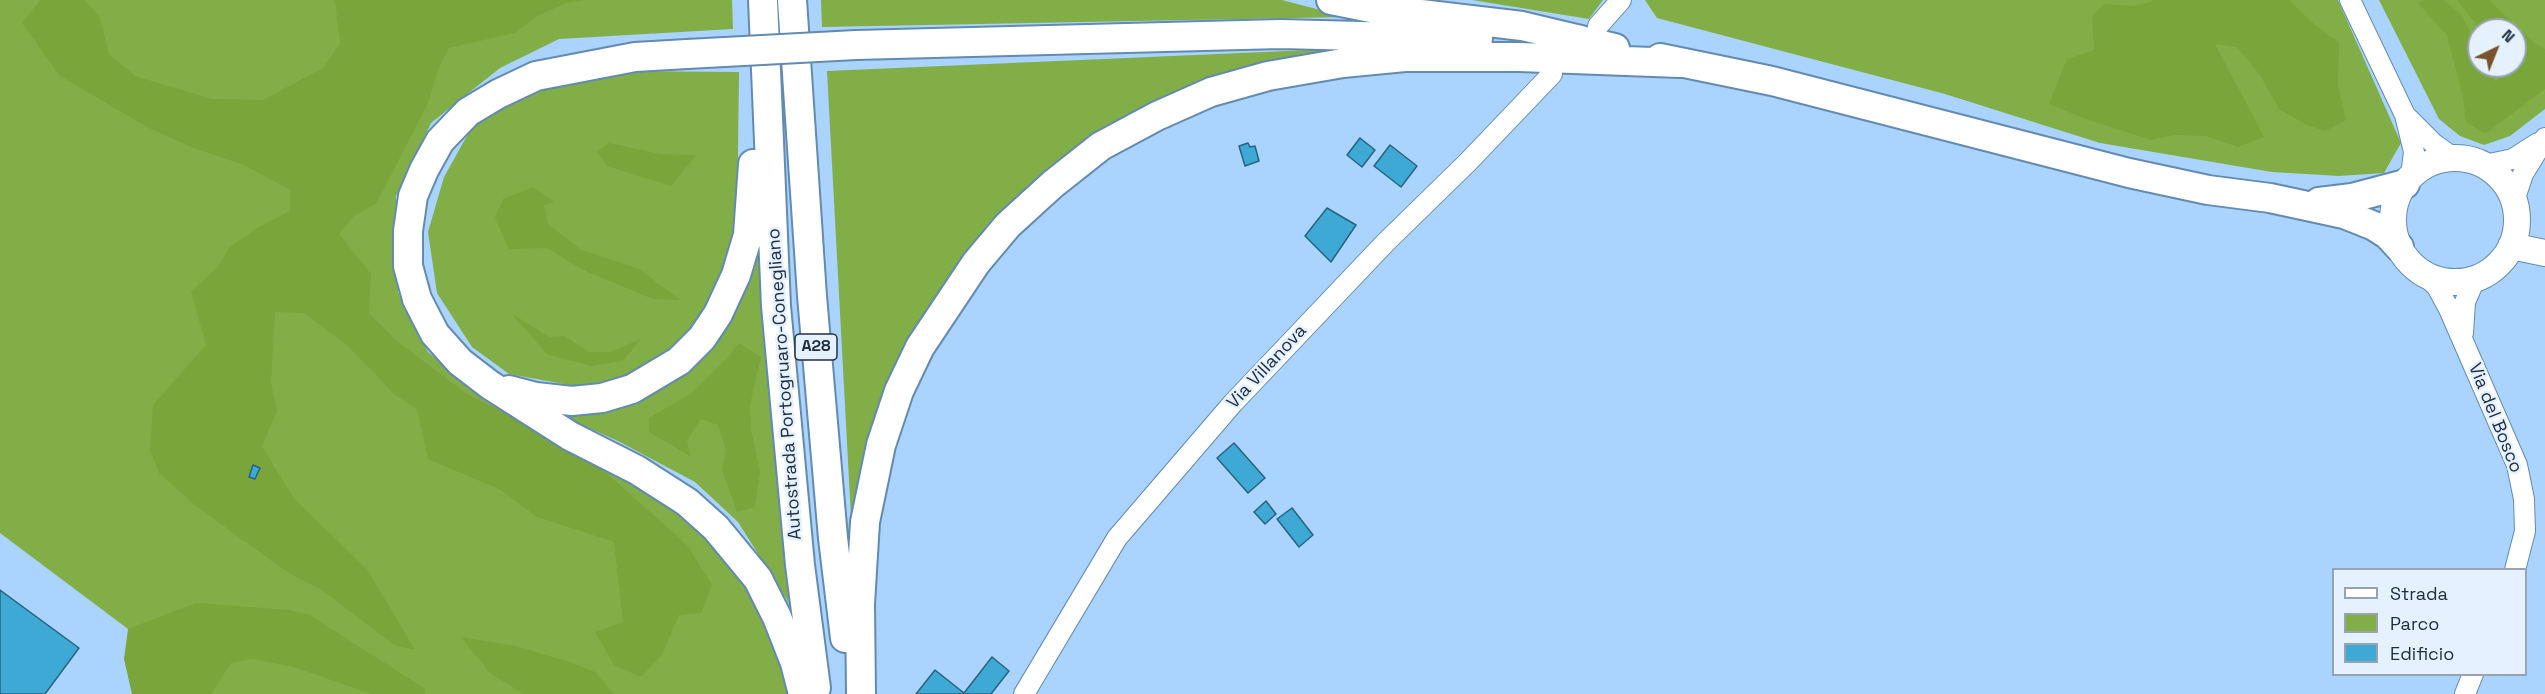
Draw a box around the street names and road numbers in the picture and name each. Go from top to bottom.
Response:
street label: Autostrada Portogruaro-Conegliano [763,227,807,541]
street label: Via Villanova [1223,321,1311,413]
road number: A28 [795,334,837,360]
street label: Via del Bosco [2463,360,2527,476]

